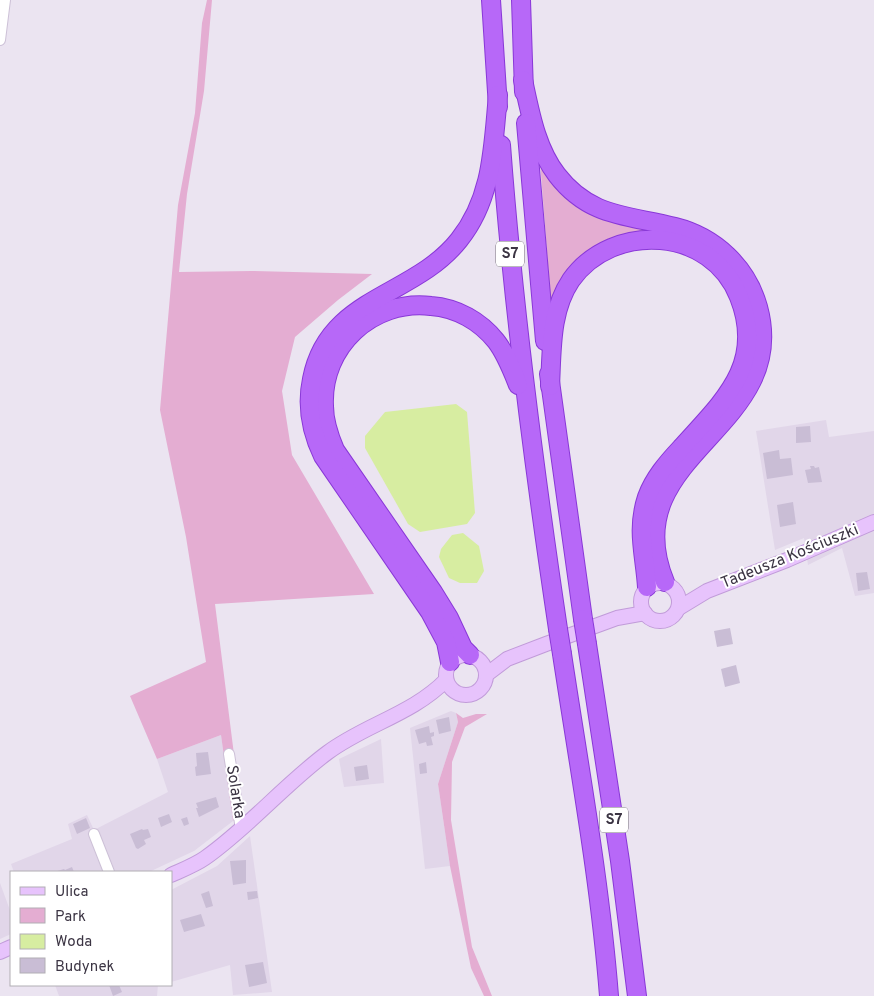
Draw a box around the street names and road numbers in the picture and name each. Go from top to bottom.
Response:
road number: S7 [496,242,524,266]
street label: Tadeusza Kościuszki [718,520,862,594]
street label: Solarka [221,764,249,820]
road number: S7 [600,808,628,832]

